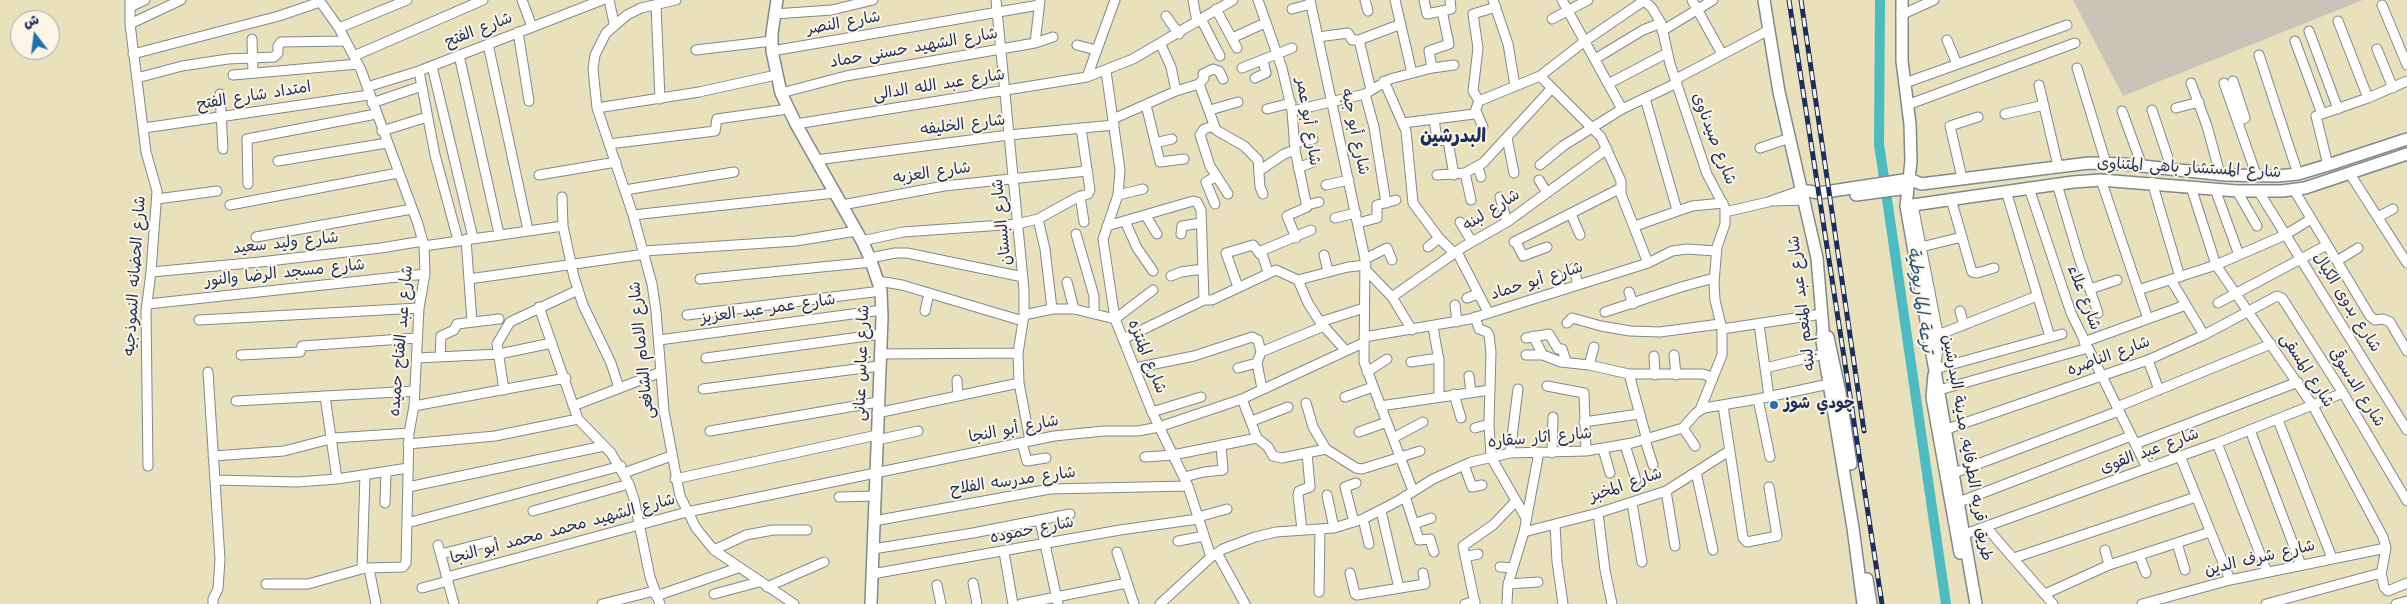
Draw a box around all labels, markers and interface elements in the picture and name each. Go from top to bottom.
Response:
street label: شارع النصر [806,8,882,40]
street label: شارع الفتح [442,9,516,53]
north arrow [10,10,60,60]
text: ش [21,10,41,33]
street label: شارع الشهيد حسنى حماد [829,25,999,73]
street label: شارع عبد الله الدالى [872,66,1006,106]
street label: شارع أبو عمر [1291,77,1323,167]
street label: امتداد شارع الفتح [196,78,312,116]
street label: شارع أبو جبه [1336,87,1372,177]
street label: شارع صيدناوى [1687,90,1739,188]
street label: شارع الخليفه [920,111,1006,141]
district label: البدرشين [1420,127,1486,149]
street label: شارع المستشار باهى المتناوى [2096,155,2282,183]
street label: شارع العزبه [892,159,972,189]
street label: شارع البستان [989,178,1017,266]
street label: شارع لبنه [1460,186,1524,236]
street label: شارع الحضانه النموذجيه [121,195,151,357]
street label: شارع وليد سعيد [232,229,340,259]
street label: شارع عبد المنعم لبنه [1785,234,1821,372]
water label: ترعة الماريوطية [1901,246,1937,354]
street label: شارع بدوى الكيال [2308,250,2384,356]
street label: شارع مسجد الرضا والنور [204,256,366,292]
street label: شارع أبو حماد [1488,259,1586,305]
street label: شارع علاء [2062,263,2104,333]
street label: شارع عبد الفتاح حميده [386,265,418,417]
street label: شارع الامام الشافعى [626,280,660,420]
street label: شارع عمر عبد العزيز [699,291,837,329]
street label: شارع عباس عنانى [851,304,875,422]
street label: شارع المنتزه [1122,317,1170,397]
street label: شارع المسقى [2275,330,2337,412]
street label: طريق قريه الطرفايه, مدينة البدرشين [1937,333,1995,563]
street label: شارع الناصره [2065,333,2153,381]
street label: شارع الدسوقى [2324,345,2388,431]
place label: چودي شوز [1784,395,1854,415]
marker: چودي شوز [1768,399,1780,411]
street label: شارع أبو النجا [967,412,1061,448]
street label: شارع اثار سقاره [1487,425,1593,453]
street label: شارع عبد القوى [2098,425,2202,479]
street label: شارع مدرسه الفلاح [949,464,1077,500]
street label: شارع المخبز [1587,465,1665,507]
street label: شارع الشهيد محمد محمد أبو النجا [448,491,678,569]
street label: شارع حموده [989,513,1075,549]
street label: شارع شرف الدين [2203,537,2317,581]

